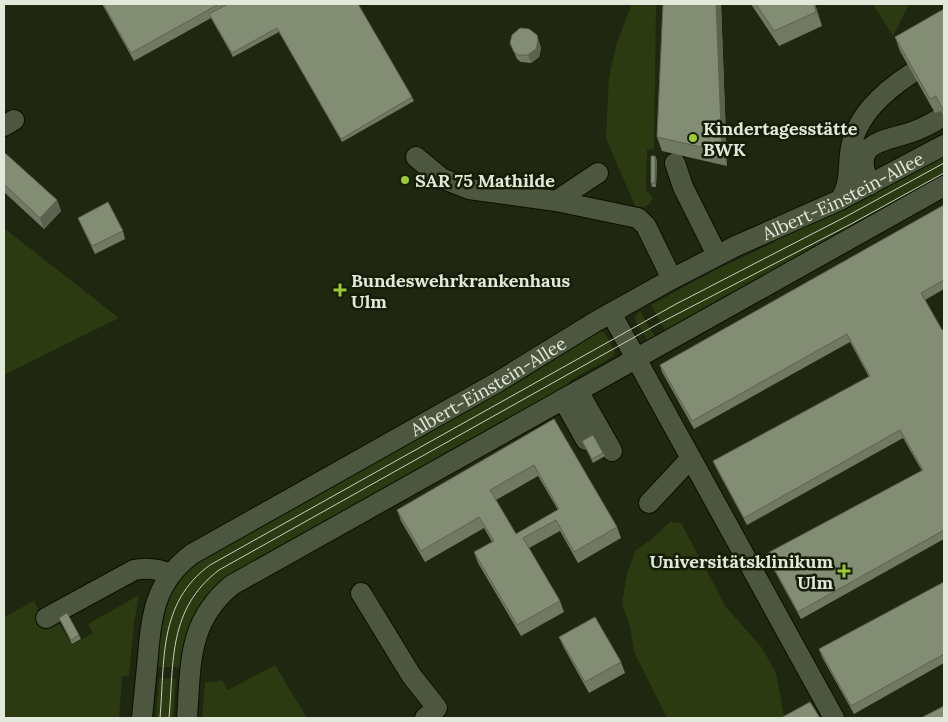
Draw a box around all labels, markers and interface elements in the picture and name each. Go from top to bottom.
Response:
place label: Kindertagesstätte BWK [703,117,858,161]
marker: Kindertagesstätte BWK [687,132,699,144]
street label: Albert-Einstein-Allee [757,146,928,245]
place label: SAR 75 Mathilde [415,169,555,192]
marker: SAR 75 Mathilde [399,174,411,186]
place label: Bundeswehrkrankenhaus Ulm [351,269,571,313]
marker: Bundeswehrkrankenhaus Ulm [333,283,347,297]
street label: Albert-Einstein-Allee [405,331,570,441]
place label: Universitätsklinikum Ulm [649,550,833,594]
marker: Universitätsklinikum Ulm [837,564,851,578]

